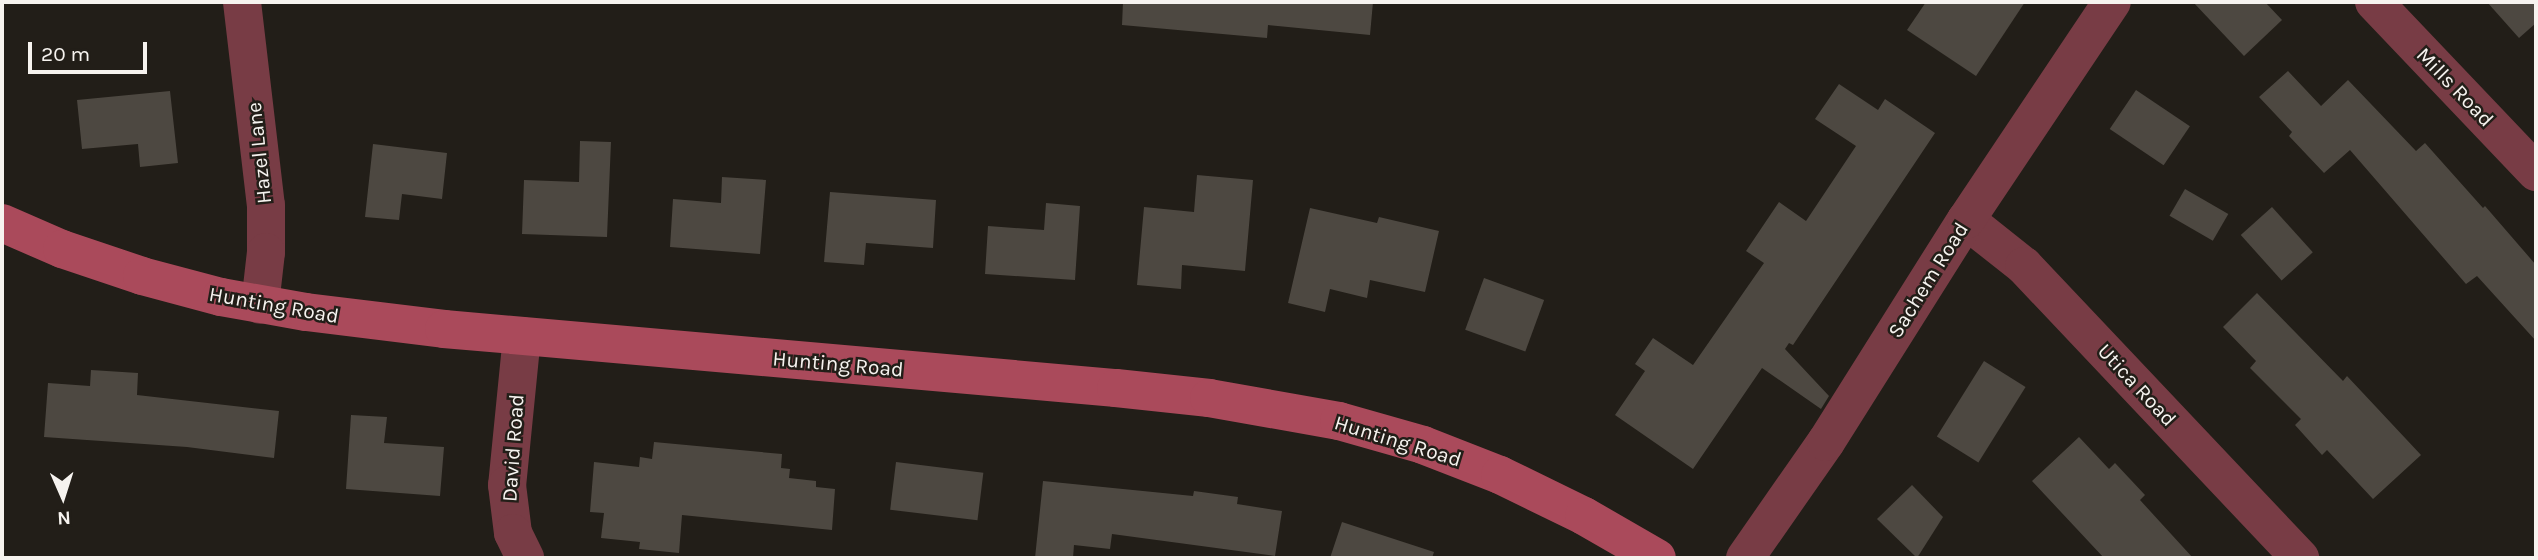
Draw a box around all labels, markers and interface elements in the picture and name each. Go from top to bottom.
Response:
scale bar [32,28,150,72]
text: 20 m [41,42,90,66]
street label: Mills Road [2411,42,2499,132]
street label: Hazel Lane [241,101,277,205]
street label: Sachem Road [1882,218,1974,342]
street label: Hunting Road [207,281,341,329]
street label: Utica Road [2092,339,2182,431]
street label: Hunting Road [771,346,905,382]
street label: David Road [497,393,529,503]
street label: Hunting Road [1331,410,1465,472]
north arrow [28,462,98,532]
text: N [57,507,71,529]

